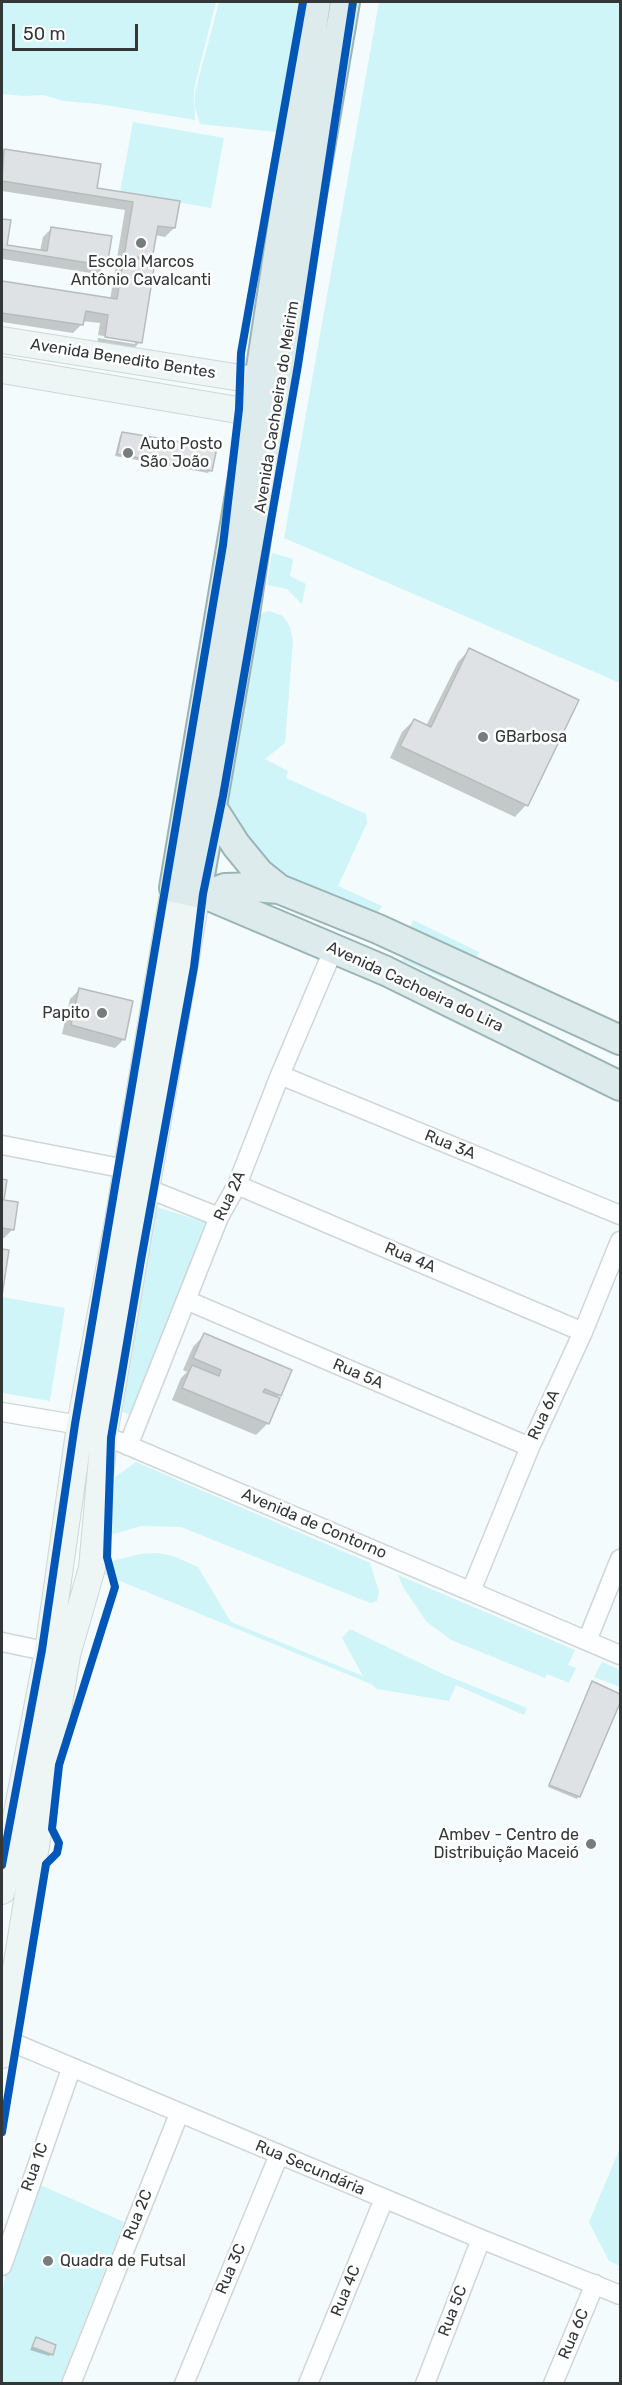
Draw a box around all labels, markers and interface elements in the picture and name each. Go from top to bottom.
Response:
scale bar [15,12,141,50]
text: 50 m [23,23,66,45]
marker: Escola Marcos Antônio Cavalcanti [134,236,148,250]
place label: Escola Marcos Antônio Cavalcanti [71,252,211,290]
street label: Avenida Cachoeira do Meirim [251,299,303,515]
street label: Avenida Benedito Bentes [29,335,217,383]
place label: Auto Posto São João [140,434,223,472]
marker: Auto Posto São João [121,446,135,460]
place label: GBarbosa [495,727,567,747]
marker: GBarbosa [476,730,490,744]
street label: Avenida Cachoeira do Lira [324,938,506,1036]
place label: Papito [42,1003,90,1023]
marker: Papito [95,1006,109,1020]
street label: Rua 3A [422,1126,478,1164]
street label: Rua 2A [210,1168,250,1224]
street label: Rua 4A [382,1239,438,1277]
street label: Rua 5A [330,1355,386,1393]
street label: Rua 6A [524,1387,564,1443]
street label: Avenida de Contorno [239,1485,389,1563]
place label: Ambev - Centro de Distribuição Maceió [434,1825,579,1863]
marker: Ambev - Centro de Distribuição Maceió [584,1837,598,1851]
street label: Rua Secundária [252,2136,368,2200]
street label: Rua 1C [17,2140,53,2194]
street label: Rua 2C [119,2187,157,2243]
street label: Rua 3C [212,2241,250,2297]
place label: Quadra de Futsal [60,2251,186,2271]
marker: Quadra de Futsal [41,2254,55,2268]
street label: Rua 4C [327,2263,365,2319]
street label: Rua 5C [435,2283,471,2339]
street label: Rua 6C [555,2306,593,2362]

